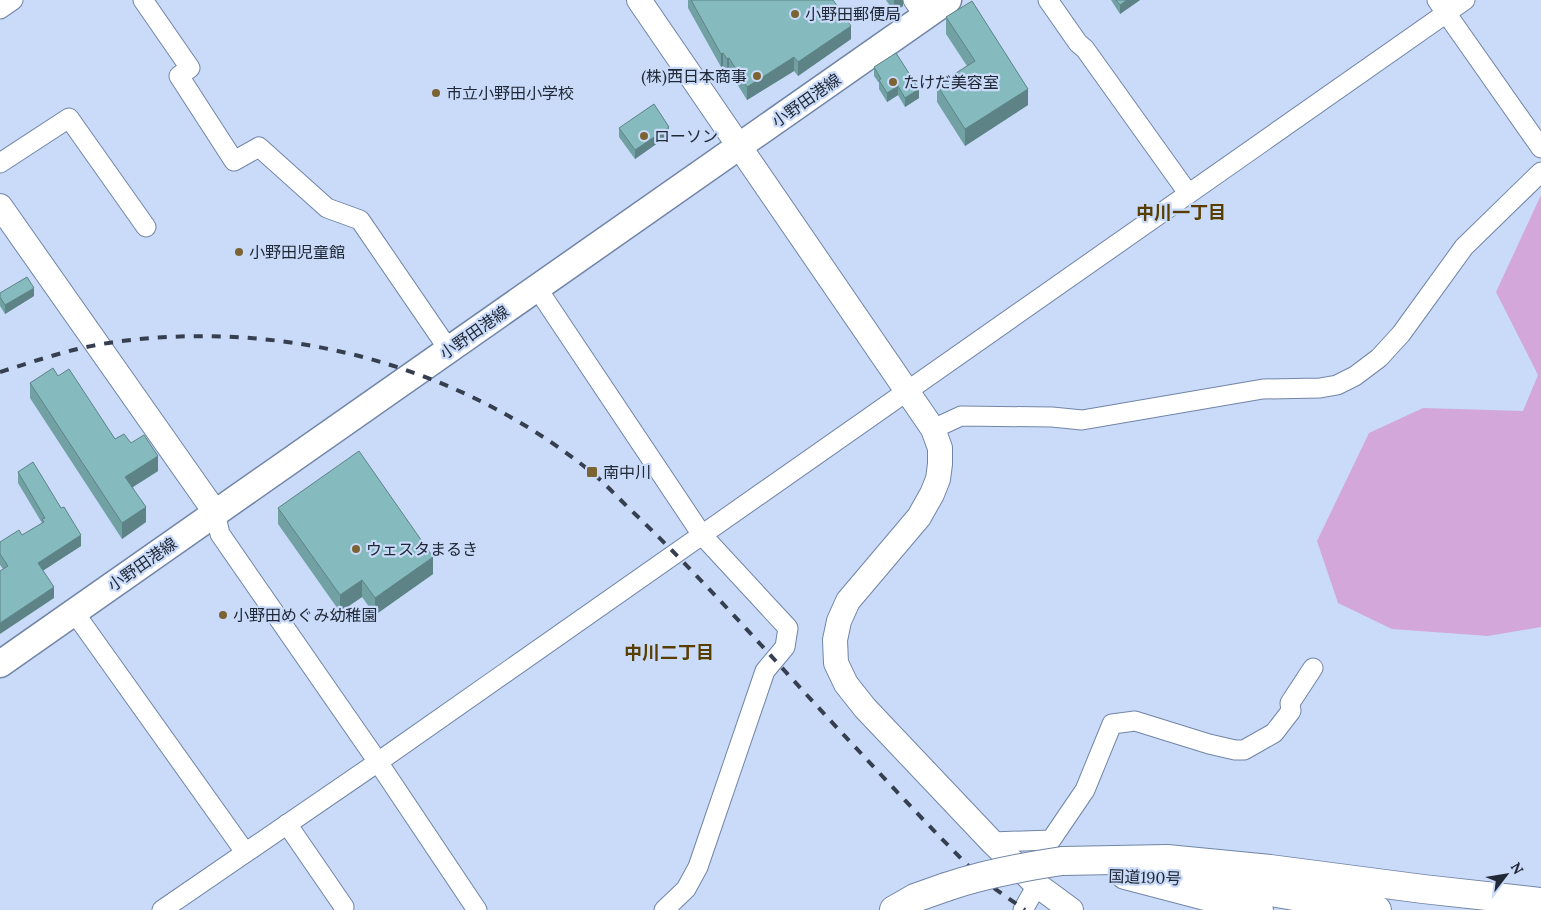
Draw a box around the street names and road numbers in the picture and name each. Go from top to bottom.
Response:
street label: 小野田港線 [767,69,845,131]
street label: 小野田港線 [435,301,513,363]
street label: 小野田港線 [103,533,181,595]
street label: 国道190号 [1108,866,1182,888]

